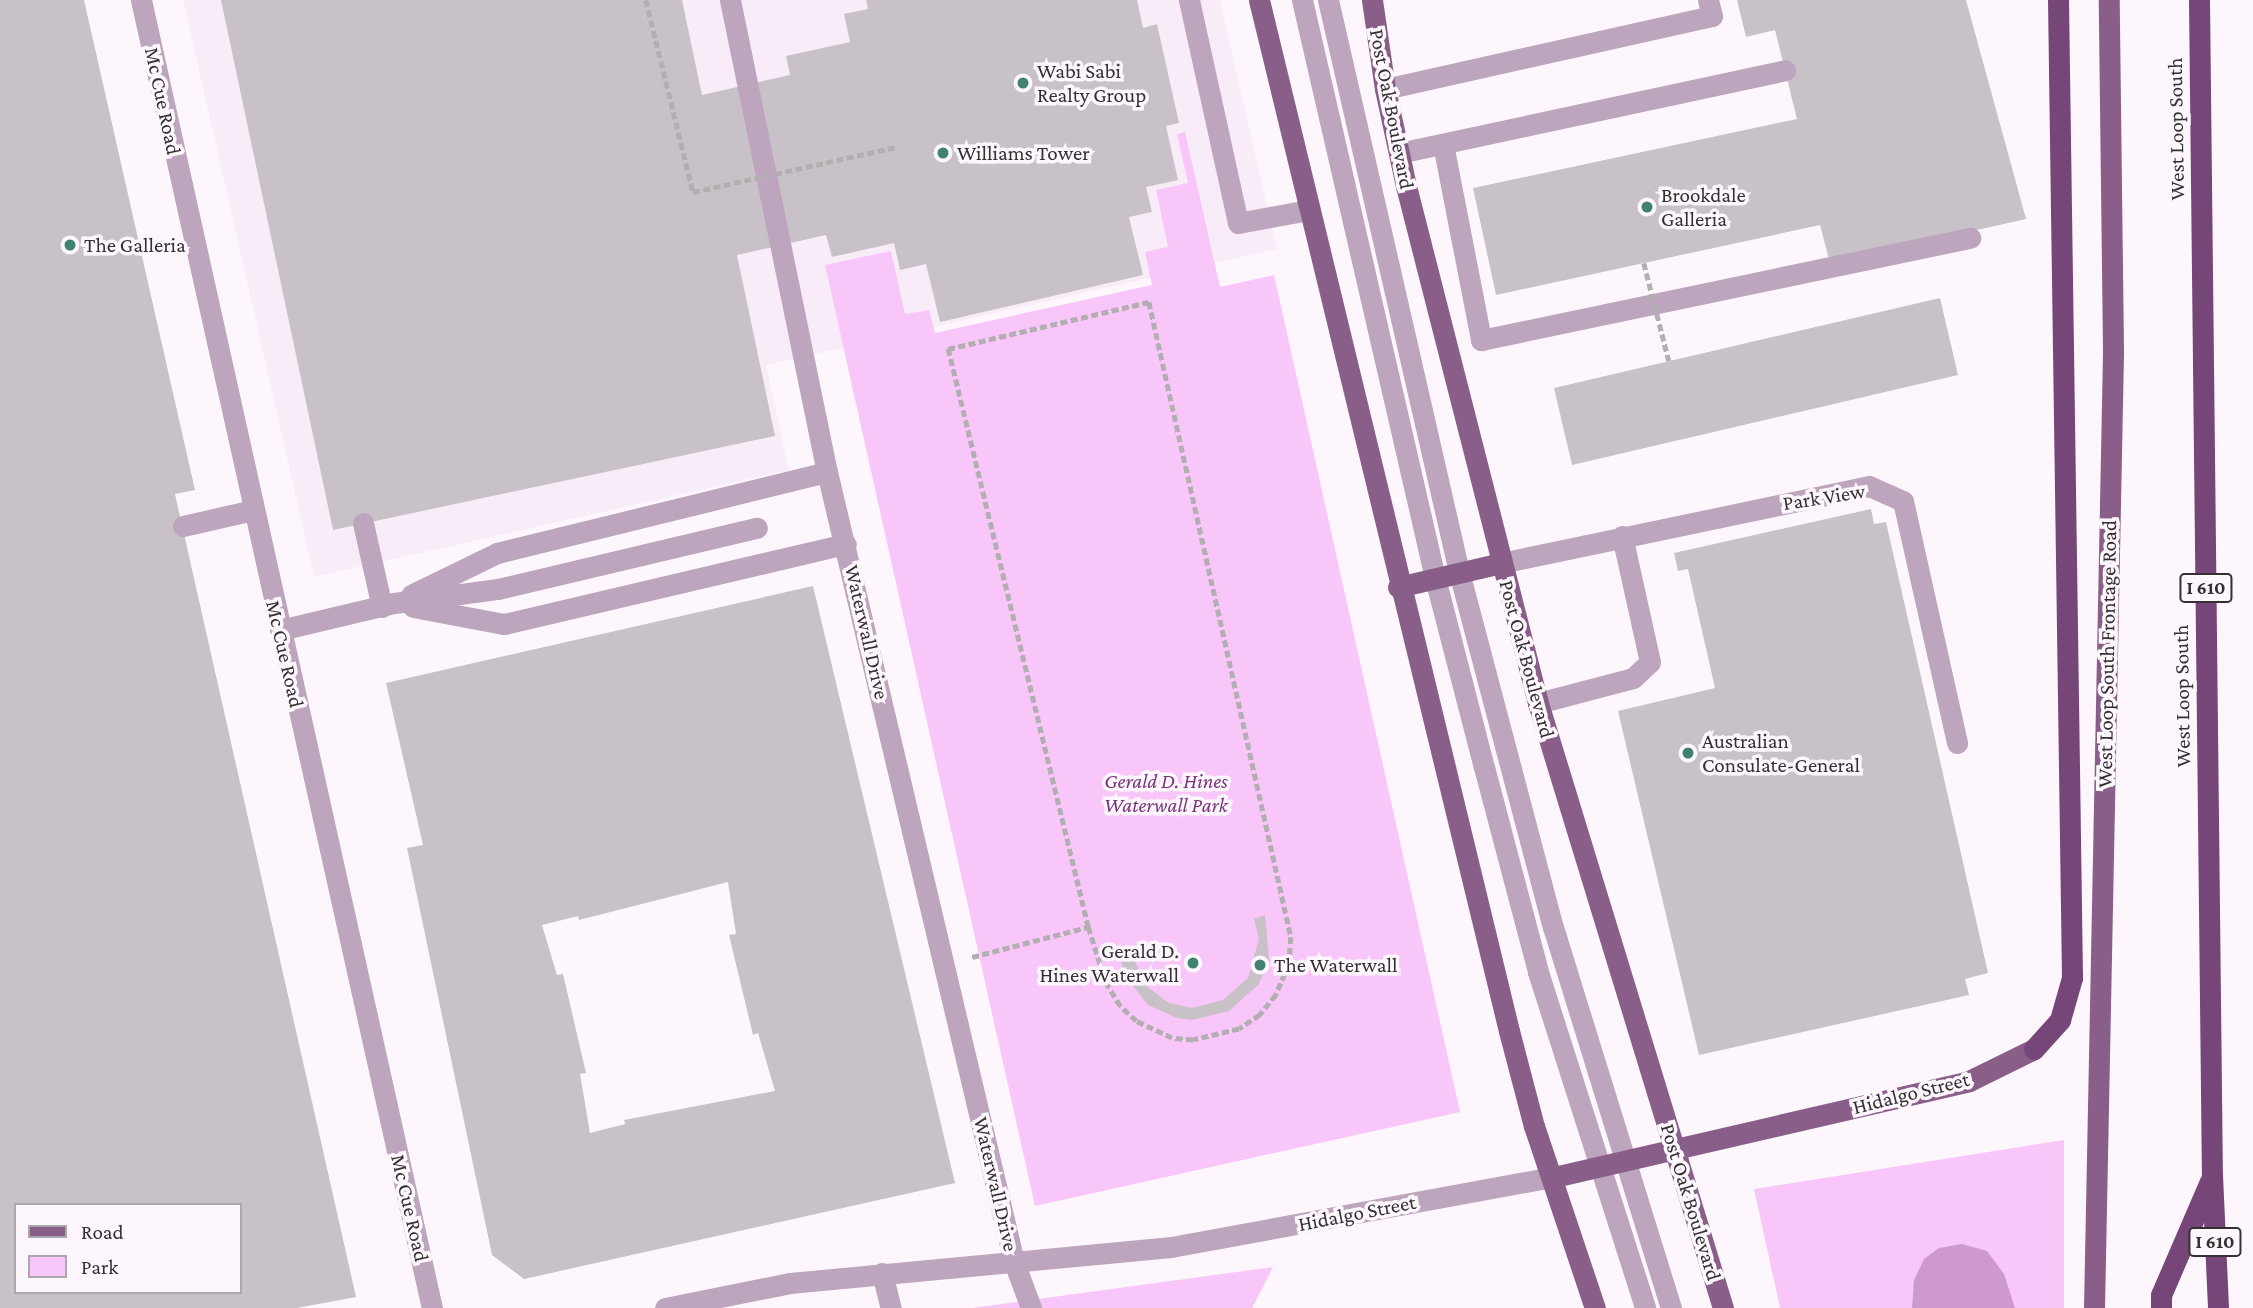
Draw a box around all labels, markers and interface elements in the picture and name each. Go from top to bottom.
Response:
street label: Post Oak Boulevard [1364,27,1420,191]
street label: Mc Cue Road [139,45,187,157]
street label: West Loop South [2162,57,2190,201]
place label: Wabi Sabi Realty Group [1037,58,1146,108]
marker: Wabi Sabi Realty Group [1015,75,1031,91]
place label: Williams Tower [957,140,1090,166]
marker: Williams Tower [935,145,951,161]
place label: Brookdale Galleria [1661,182,1746,232]
marker: Brookdale Galleria [1639,199,1655,215]
place label: The Galleria [84,232,186,258]
marker: The Galleria [62,237,78,253]
street label: Park View [1781,478,1867,516]
street label: West Loop South Frontage Road [2092,520,2122,788]
street label: Waterwall Drive [839,562,895,702]
road number: I 610 [2178,572,2234,604]
street label: Post Oak Boulevard [1494,577,1560,741]
street label: Mc Cue Road [260,598,310,710]
street label: West Loop South [2168,624,2196,768]
place label: Australian Consulate-General [1702,728,1860,778]
marker: Australian Consulate-General [1680,745,1696,761]
park label: Gerald D. Hines Waterwall Park [1104,768,1228,818]
place label: Gerald D. Hines Waterwall [1039,938,1179,988]
place label: The Waterwall [1274,952,1398,978]
marker: Gerald D. Hines Waterwall [1185,955,1201,971]
marker: The Waterwall [1252,957,1268,973]
street label: Hidalgo Street [1850,1066,1972,1120]
street label: Waterwall Drive [968,1114,1024,1254]
street label: Post Oak Boulevard [1655,1121,1727,1283]
street label: Mc Cue Road [385,1152,435,1264]
street label: Hidalgo Street [1296,1189,1418,1237]
legend [14,1203,242,1294]
text: Road [81,1220,124,1244]
road number: I 610 [2187,1226,2243,1258]
text: Park [81,1255,118,1279]

